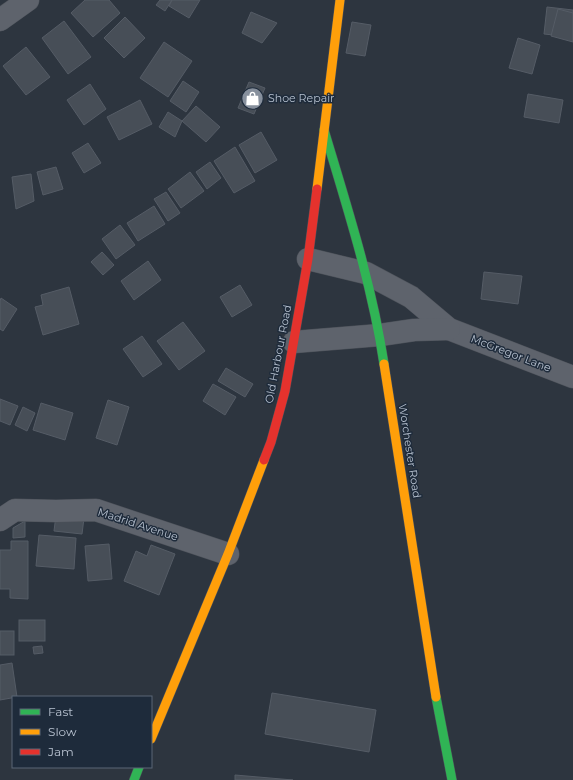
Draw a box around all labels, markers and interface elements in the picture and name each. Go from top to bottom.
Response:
shop icon: Shoe Repair [239,85,265,111]
place label: Shoe Repair [268,91,335,105]
street label: Old Harbour Road [262,304,294,404]
street label: McGregor Lane [469,331,553,375]
street label: Worchester Road [396,403,424,499]
street label: Madrid Avenue [96,504,180,544]
legend [12,696,152,768]
text: Fast [48,704,73,719]
text: Slow [48,724,77,739]
text: Jam [47,744,74,759]

